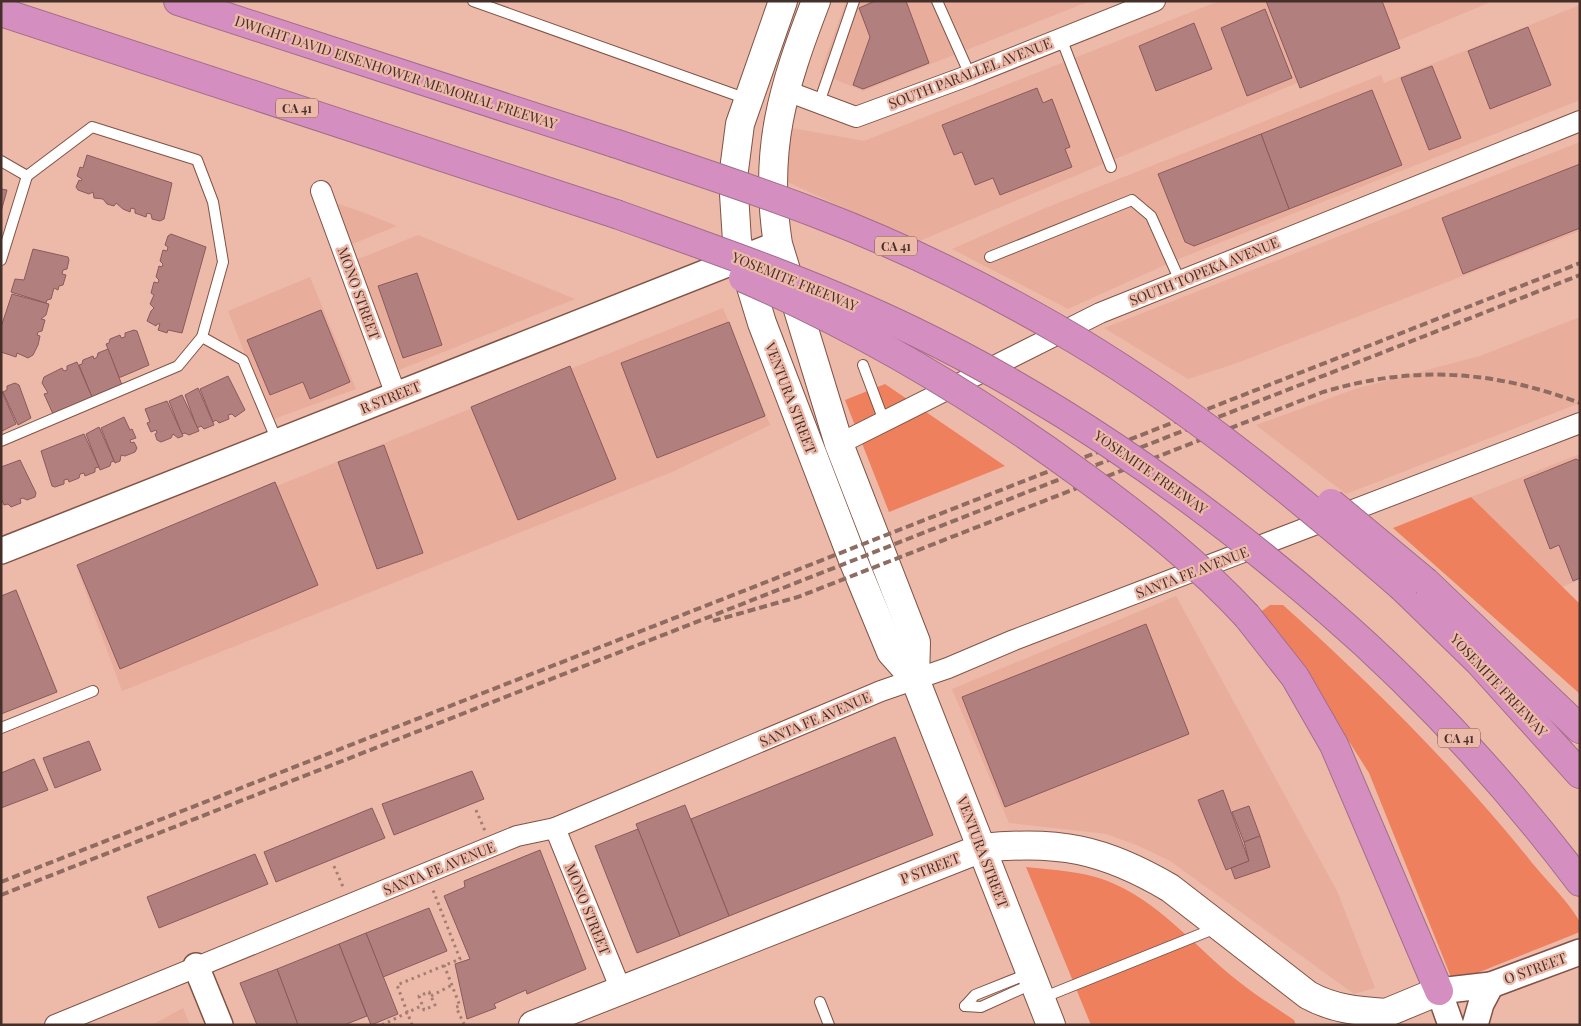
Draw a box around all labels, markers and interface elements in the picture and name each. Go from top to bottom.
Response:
street label: DWIGHT DAVID EISENHOWER MEMORIAL FREEWAY [232,11,560,133]
street label: SOUTH PARALLEL AVENUE [886,33,1054,113]
road number: CA 41 [276,99,318,118]
street label: SOUTH TOPEKA AVENUE [1126,232,1282,310]
road number: CA 41 [875,237,917,256]
street label: MONO STREET [333,244,385,342]
street label: YOSEMITE FREEWAY [728,247,862,315]
street label: VENTURA STREET [761,339,821,457]
street label: R STREET [357,376,423,418]
street label: YOSEMITE FREEWAY [1090,425,1212,519]
street label: SANTA FE AVENUE [1133,542,1251,602]
street label: YOSEMITE FREEWAY [1446,629,1552,741]
street label: SANTA FE AVENUE [756,687,874,751]
road number: CA 41 [1438,728,1480,748]
street label: VENTURA STREET [953,793,1013,911]
street label: SANTA FE AVENUE [380,837,498,899]
street label: P STREET [897,848,963,888]
street label: MONO STREET [561,860,615,958]
street label: O STREET [1501,948,1569,988]

